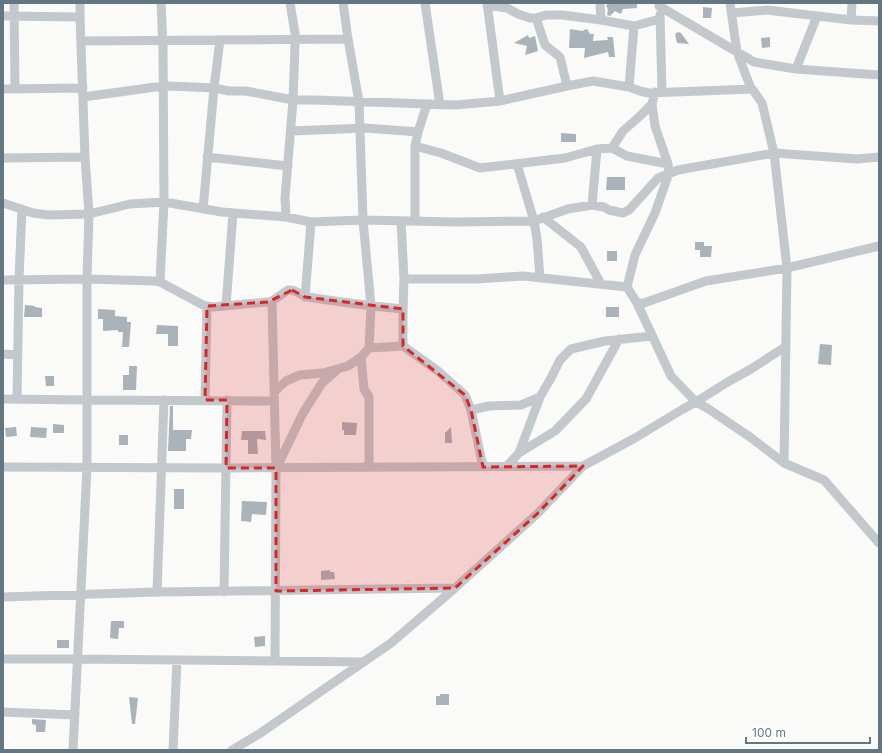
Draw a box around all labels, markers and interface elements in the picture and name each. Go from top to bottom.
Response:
scale bar [746,719,870,745]
text: 100 m [752,725,786,740]

